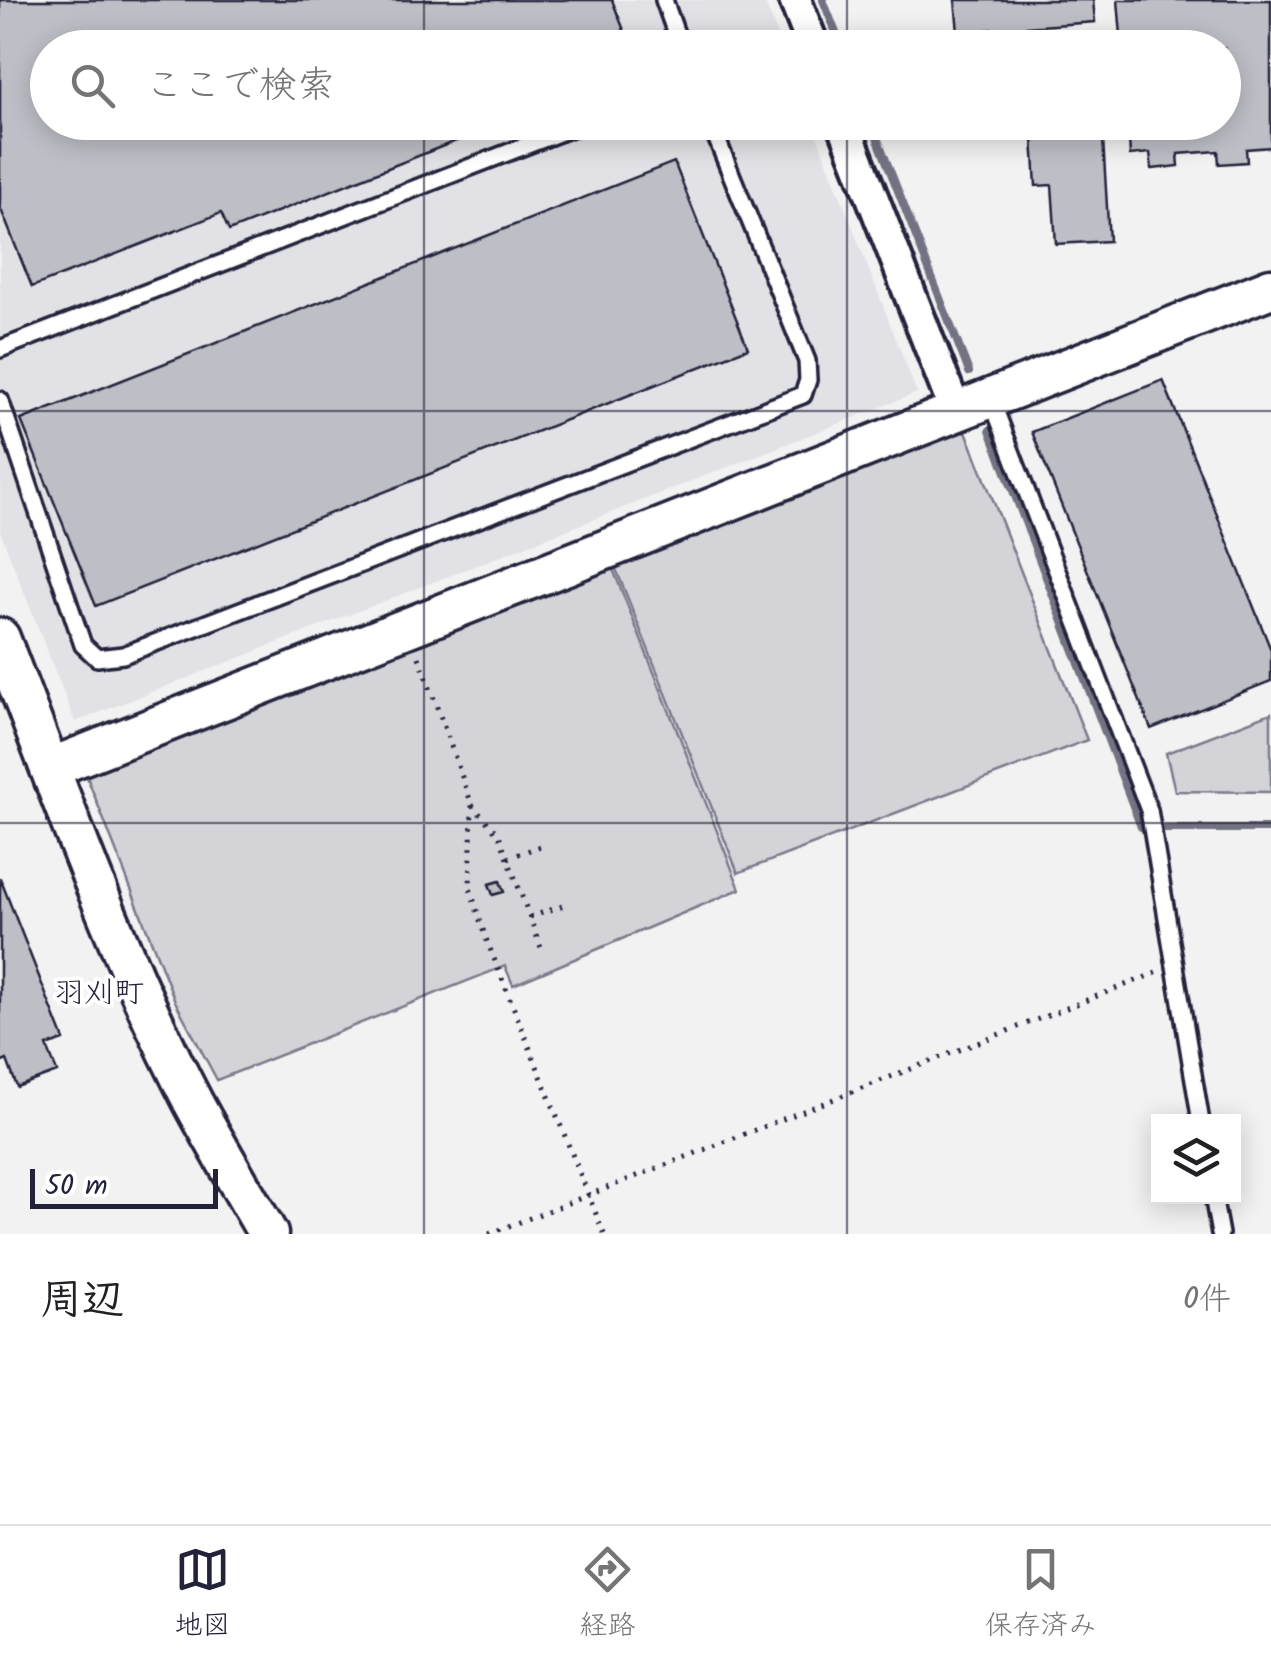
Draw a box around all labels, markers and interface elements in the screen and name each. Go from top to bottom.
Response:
search box [30,30,1241,140]
text: ここで検索 [145,57,335,117]
icon: search [65,58,120,113]
district label: 羽刈町 [54,970,144,1018]
map controls [1151,1114,1241,1204]
button: layers [1151,1114,1241,1204]
scale bar [30,1164,218,1208]
text: 50 m [45,1164,108,1209]
text: 周辺 [40,1268,124,1335]
text: 0件 [1183,1275,1231,1326]
tab: 地図 [174,1542,231,1649]
tab: 経路 [579,1542,636,1649]
tab: 保存済み [984,1542,1097,1649]

